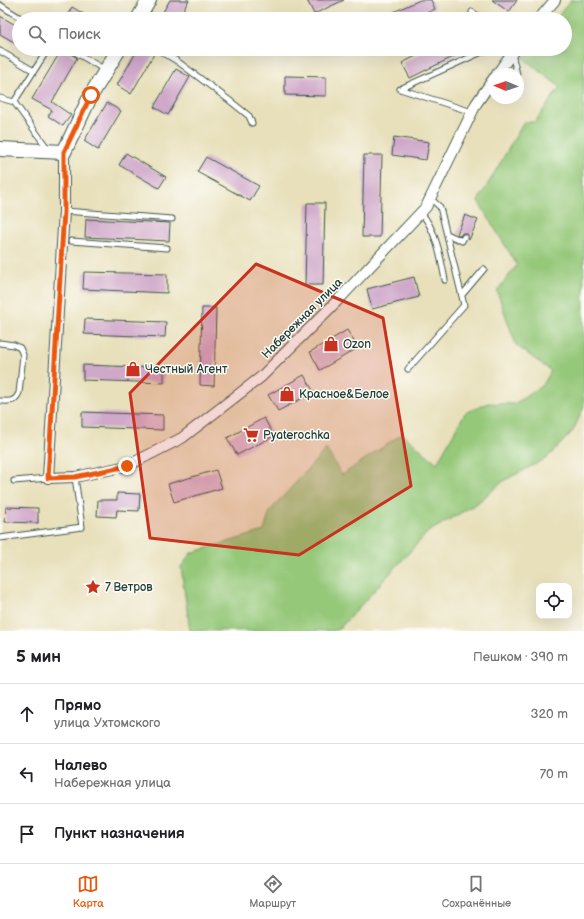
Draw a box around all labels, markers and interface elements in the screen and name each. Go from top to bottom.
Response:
search box [12,12,572,56]
icon: search [26,23,48,45]
text: Поиск [58,25,101,44]
north arrow [488,68,524,104]
route start [82,86,100,104]
street label: Набережная улица [259,275,346,362]
shop icon: Ozon [322,335,340,353]
place label: Ozon [343,337,371,352]
shop icon: Честный Агент [124,360,142,378]
place label: Честный Агент [145,362,228,377]
shop icon: Красное&Белое [278,385,296,403]
place label: Красное&Белое [299,387,389,402]
supermarket icon: Pyaterochka [242,426,260,444]
place label: Pyaterochka [263,428,330,443]
route end [118,457,136,475]
place icon: 7 Ветров [84,578,102,596]
place label: 7 Ветров [105,580,153,595]
map controls [536,583,572,619]
button: locate [536,583,572,619]
text: 5 мин [16,647,61,667]
text: Пешком · 390 m [473,649,568,665]
text: Прямо [54,696,101,715]
icon: ahead [16,703,38,725]
text: 320 m [530,706,568,722]
text: улица Ухтомского [54,715,160,731]
text: Налево [54,756,107,775]
icon: left [16,763,38,785]
text: 70 m [540,766,568,782]
text: Набережная улица [54,775,171,791]
icon: arrive [16,823,38,845]
text: Пункт назначения [54,824,185,843]
tab: Карта [73,873,104,910]
tab: Маршрут [249,873,296,910]
tab: Сохранённые [442,873,511,910]

